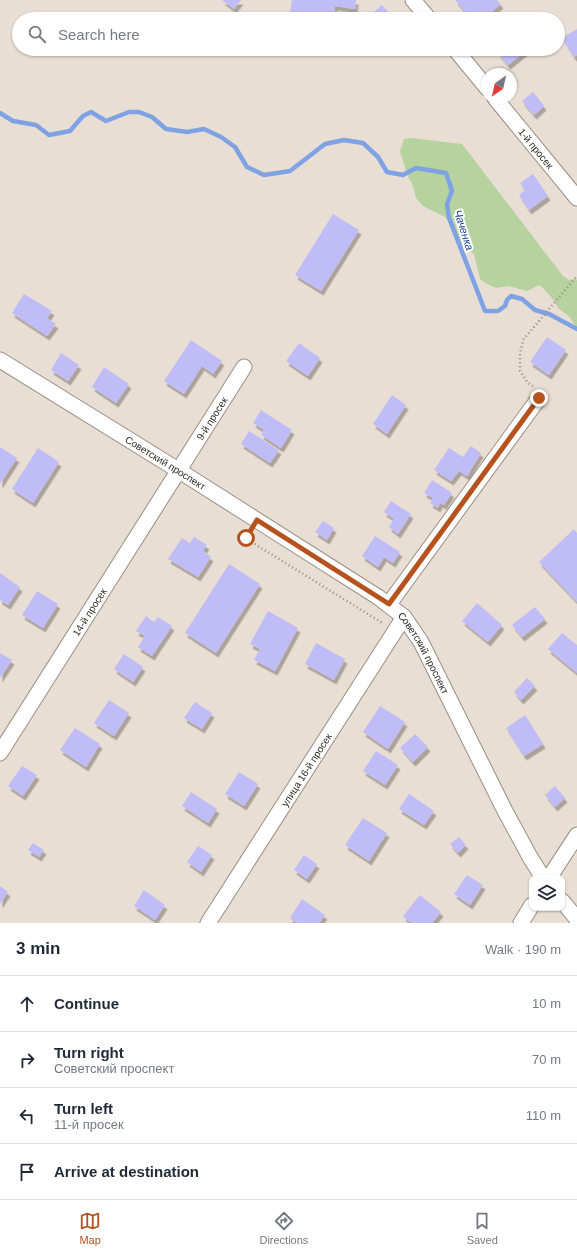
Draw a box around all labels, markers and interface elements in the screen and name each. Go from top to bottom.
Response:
search box [12,12,565,56]
icon: search [26,23,48,45]
text: Search here [58,26,140,43]
north arrow [481,68,517,104]
street label: 1-й просек [516,126,556,171]
water label: Чаченка [452,208,476,252]
route end [530,389,548,407]
street label: 9-й просек [194,394,230,442]
street label: Советский проспект [123,434,208,492]
route start [237,529,255,547]
street label: 14-й просек [70,586,109,638]
street label: Советский проспект [396,610,451,696]
street label: улица 16-й просек [279,731,334,809]
map controls [529,875,565,911]
button: layers [529,875,565,911]
text: 3 min [16,939,60,958]
text: Walk · 190 m [485,942,561,957]
icon: ahead [16,993,38,1015]
text: Continue [54,995,119,1012]
text: 10 m [532,996,561,1011]
text: Turn right [54,1044,124,1061]
icon: right [16,1049,38,1071]
text: 70 m [532,1052,561,1067]
text: Советский проспект [54,1061,174,1076]
text: Turn left [54,1100,113,1117]
icon: left [16,1105,38,1127]
text: 110 m [526,1108,561,1123]
text: 11-й просек [54,1117,124,1132]
icon: arrive [16,1161,38,1183]
text: Arrive at destination [54,1163,199,1180]
tab: Map [79,1210,101,1246]
tab: Directions [259,1210,308,1246]
tab: Saved [467,1210,498,1246]

